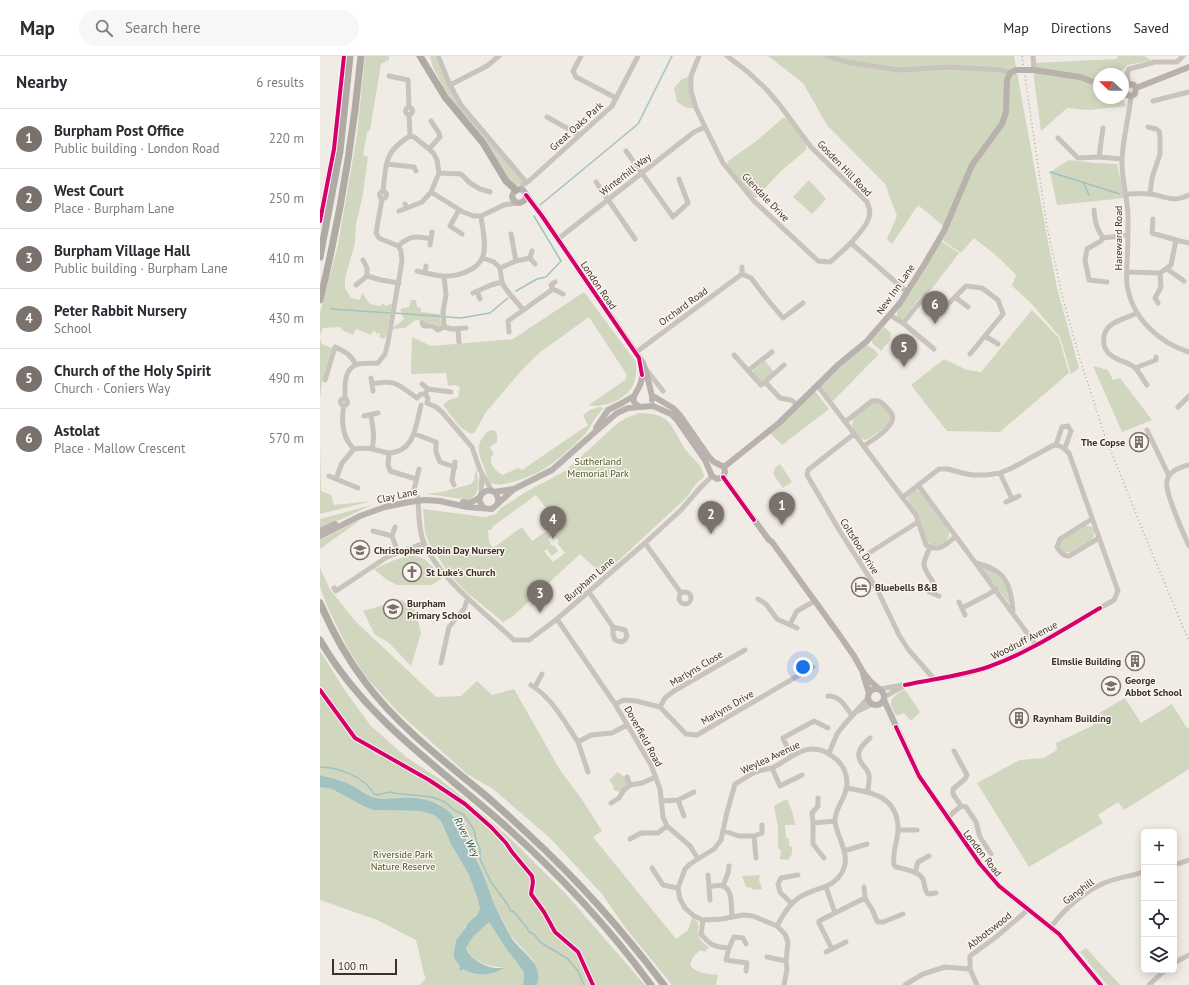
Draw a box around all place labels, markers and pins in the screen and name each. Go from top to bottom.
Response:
pin: 6 [922,291,948,324]
pin: 5 [891,334,917,367]
building icon: The Copse [1128,431,1150,453]
place label: The Copse [1081,436,1125,449]
pin: 1 [769,492,795,525]
pin: 2 [698,501,724,534]
pin: 4 [540,506,566,539]
school or university icon: Christopher Robin Day Nursery [349,539,371,561]
place label: Christopher Robin Day Nursery [374,544,505,557]
church icon: St Luke's Church [401,561,423,583]
place label: St Luke's Church [426,566,495,579]
hotel icon: Bluebells B&B [850,576,872,598]
pin: 3 [527,580,553,613]
place label: Bluebells B&B [875,581,937,594]
place label: Burpham Primary School [407,597,471,622]
school or university icon: Burpham Primary School [382,598,404,620]
building icon: Elmslie Building [1124,650,1146,672]
place label: Elmslie Building [1052,655,1121,668]
place label: George Abbot School [1125,674,1182,699]
school or university icon: George Abbot School [1100,675,1122,697]
building icon: Raynham Building [1008,707,1030,729]
place label: Raynham Building [1033,712,1111,725]

